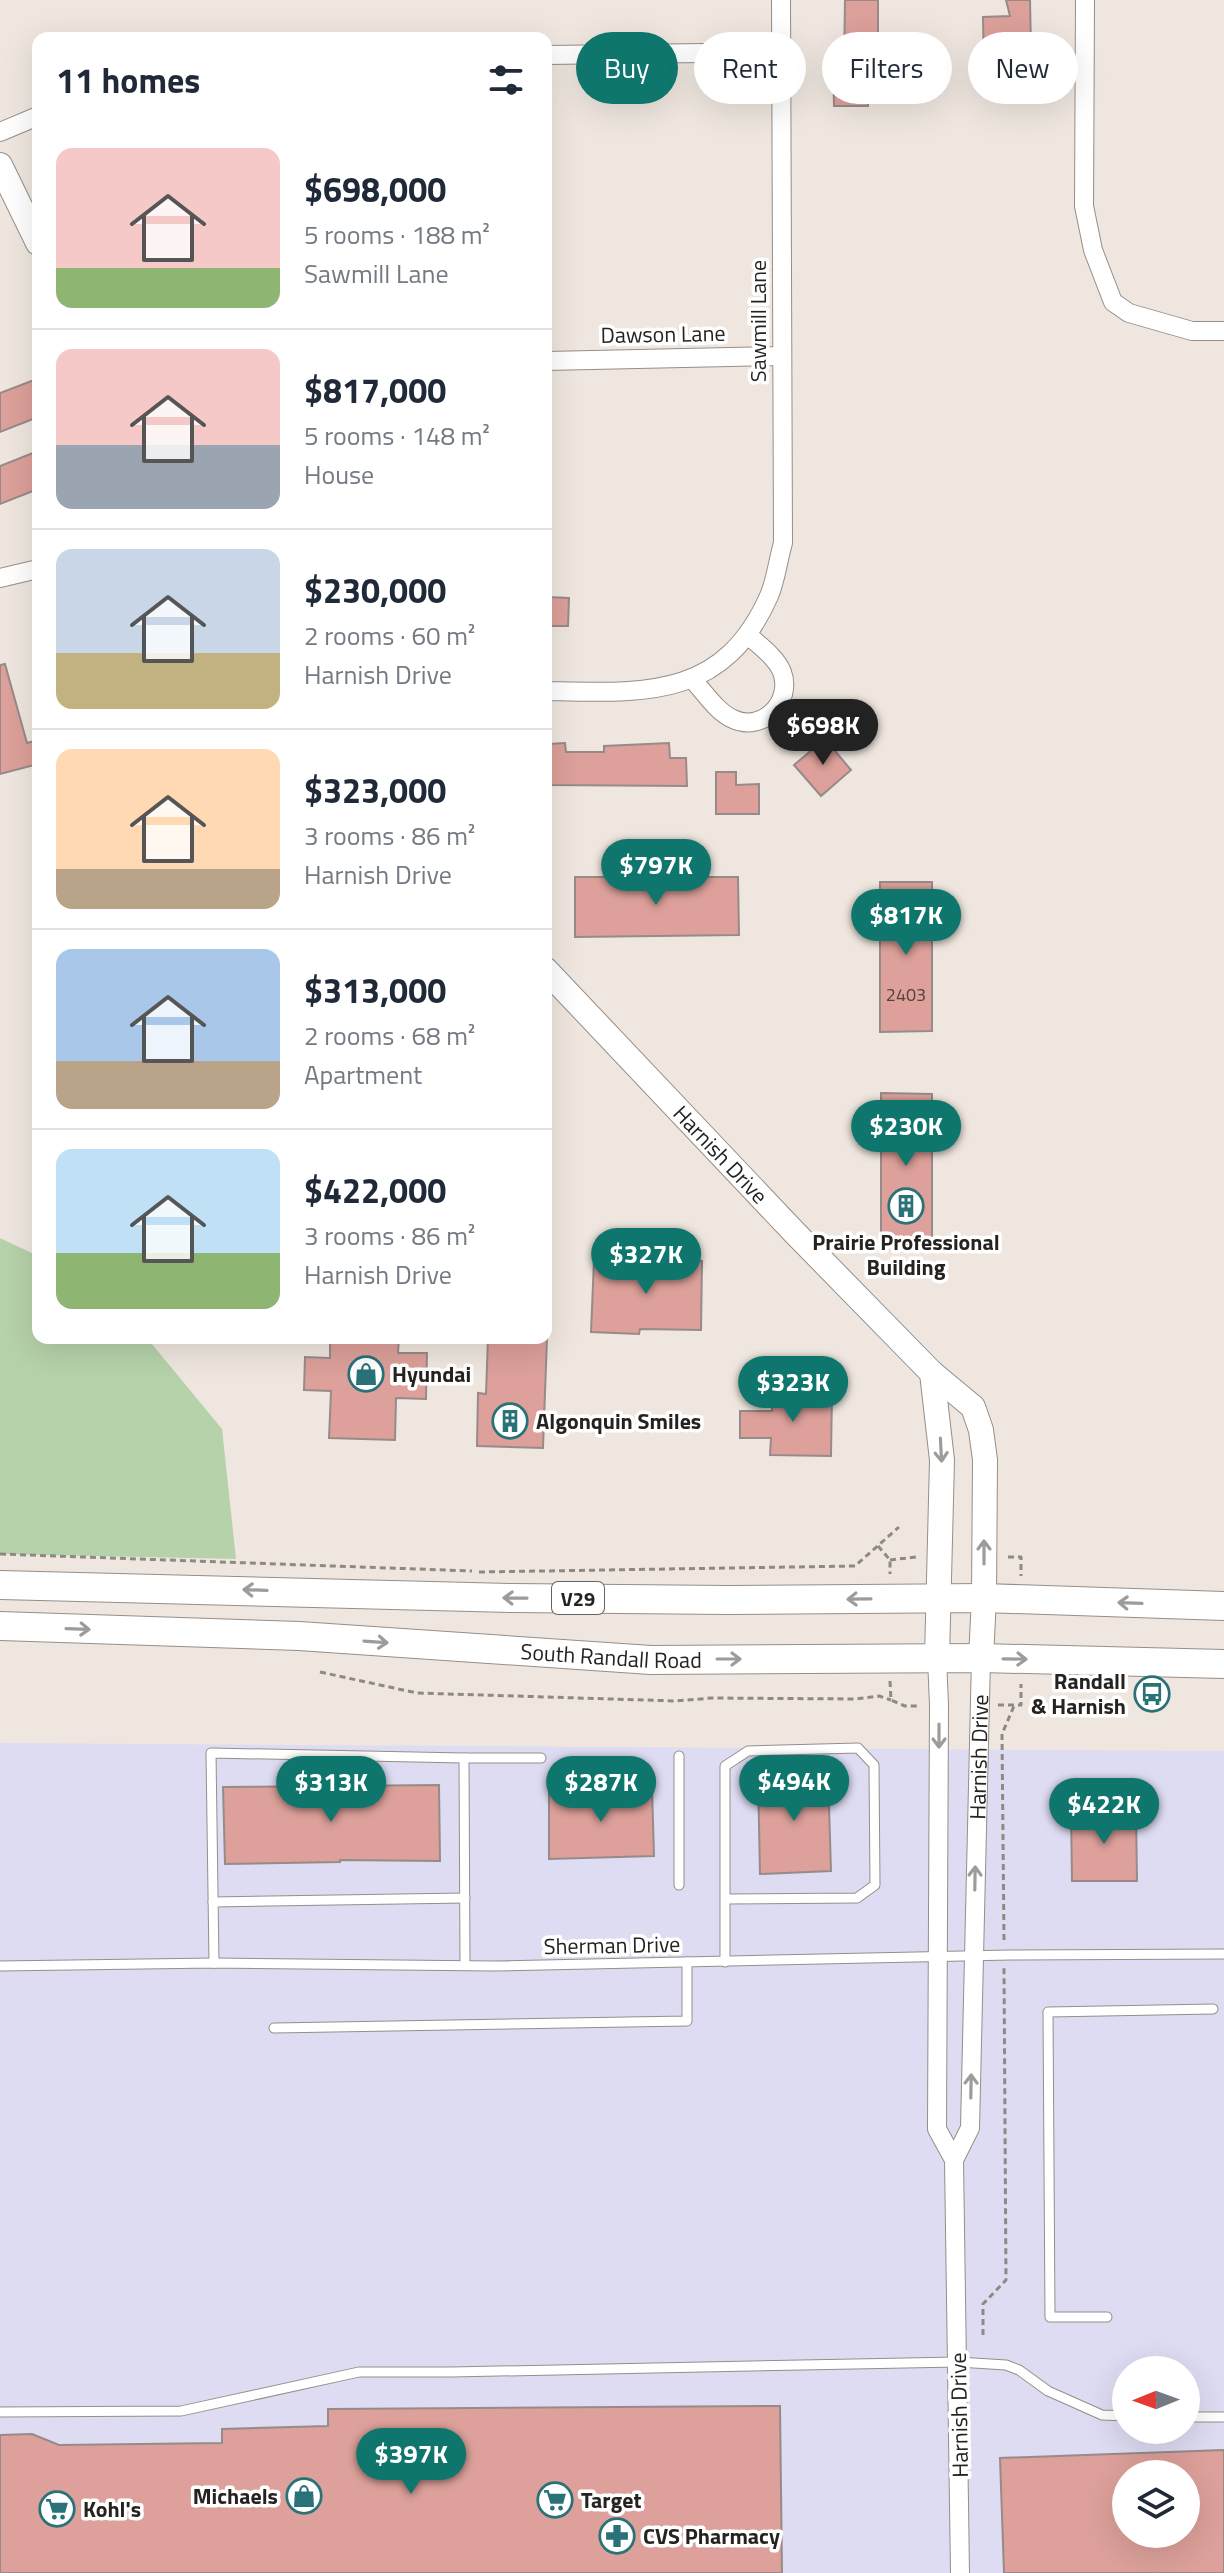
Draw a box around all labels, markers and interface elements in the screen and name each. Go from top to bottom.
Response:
chip: Buy [576,32,678,104]
chip: Rent [694,32,806,104]
chip: Filters [822,32,952,104]
chip: New [968,32,1078,104]
text: 11 homes [56,54,200,106]
icon: filters [484,58,528,102]
text: $698,000 [304,163,446,215]
icon: home [120,180,216,276]
text: 5 rooms · 188 m² [304,215,490,254]
text: Sawmill Lane [304,254,449,293]
street label: Sawmill Lane [741,260,775,382]
street label: Dawson Lane [600,316,726,352]
text: $817,000 [304,364,446,416]
icon: home [120,381,216,477]
text: 5 rooms · 148 m² [304,416,490,455]
text: House [304,455,374,494]
text: $230,000 [304,564,446,616]
icon: home [120,581,216,677]
text: 2 rooms · 60 m² [304,616,475,655]
text: Harnish Drive [304,655,452,694]
pin: $698K [767,699,879,767]
text: $698K [786,705,860,744]
text: $323,000 [304,764,446,816]
icon: home [120,781,216,877]
text: 3 rooms · 86 m² [304,816,475,855]
pin: $797K [600,839,712,907]
text: $797K [619,845,693,884]
text: Harnish Drive [304,855,452,894]
pin: $817K [850,889,962,957]
text: $817K [869,895,943,934]
text: $313,000 [304,964,446,1016]
icon: home [120,981,216,1077]
house number: 2403 [886,981,926,1008]
text: 2 rooms · 68 m² [304,1016,475,1055]
text: Apartment [304,1055,422,1094]
street label: Harnish Drive [665,1097,776,1212]
pin: $230K [850,1100,962,1168]
text: $230K [869,1106,943,1145]
text: $422,000 [304,1164,446,1216]
icon: home [120,1181,216,1277]
building icon: Prairie Professional Building [887,1187,925,1225]
text: 3 rooms · 86 m² [304,1216,475,1255]
place label: Prairie Professional Building [812,1225,1000,1284]
pin: $327K [590,1228,702,1296]
text: $327K [609,1234,683,1273]
text: Harnish Drive [304,1255,452,1294]
shop icon: Hyundai [347,1355,385,1393]
pin: $323K [737,1356,849,1424]
place label: Hyundai [392,1357,471,1391]
text: $323K [756,1362,830,1401]
building icon: Algonquin Smiles [491,1402,529,1440]
place label: Algonquin Smiles [536,1404,701,1438]
one-way arrow [933,1436,948,1463]
one-way arrow [977,1539,992,1566]
one-way arrow [242,1582,269,1598]
road number: V29 [552,1582,604,1614]
one-way arrow [502,1590,529,1605]
one-way arrow [846,1591,873,1607]
one-way arrow [1117,1595,1144,1610]
one-way arrow [64,1621,91,1636]
street label: South Randall Road [519,1634,702,1677]
one-way arrow [362,1635,389,1650]
one-way arrow [715,1651,742,1667]
one-way arrow [1001,1651,1028,1666]
place label: Randall & Harnish [1031,1664,1126,1723]
bus stop icon: Randall & Harnish [1133,1675,1171,1713]
street label: Harnish Drive [960,1694,997,1820]
one-way arrow [931,1722,947,1749]
pin: $494K [738,1755,850,1823]
pin: $313K [275,1756,387,1824]
pin: $287K [545,1756,657,1824]
text: $494K [757,1761,831,1800]
text: $313K [294,1762,368,1801]
text: $287K [564,1762,638,1801]
pin: $422K [1048,1778,1160,1846]
text: $422K [1067,1784,1141,1823]
one-way arrow [967,1865,983,1892]
street label: Sherman Drive [543,1927,681,1963]
one-way arrow [963,2073,979,2100]
street label: Harnish Drive [941,2352,977,2478]
north arrow [1112,2356,1200,2444]
map controls [1112,2356,1200,2548]
pin: $397K [355,2428,467,2496]
text: $397K [374,2434,448,2473]
button: layers [1112,2460,1200,2548]
shop icon: Michaels [285,2477,323,2515]
place label: Michaels [193,2479,278,2513]
supermarket icon: Target [536,2481,574,2519]
place label: Target [581,2483,641,2517]
supermarket icon: Kohl's [38,2490,76,2528]
place label: Kohl's [83,2492,141,2526]
pharmacy icon: CVS Pharmacy [598,2517,636,2555]
place label: CVS Pharmacy [643,2519,780,2553]

